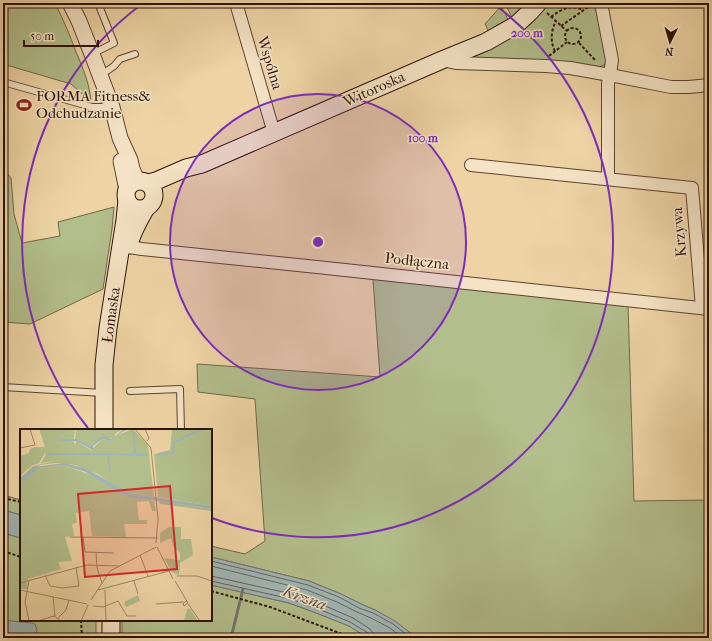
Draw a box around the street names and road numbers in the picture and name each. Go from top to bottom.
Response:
street label: Wspólna [253,33,287,93]
street label: Witoroska [339,67,409,111]
street label: Krzywa [668,205,690,258]
street label: Podłączna [384,249,451,273]
street label: Łomaska [98,285,124,344]

